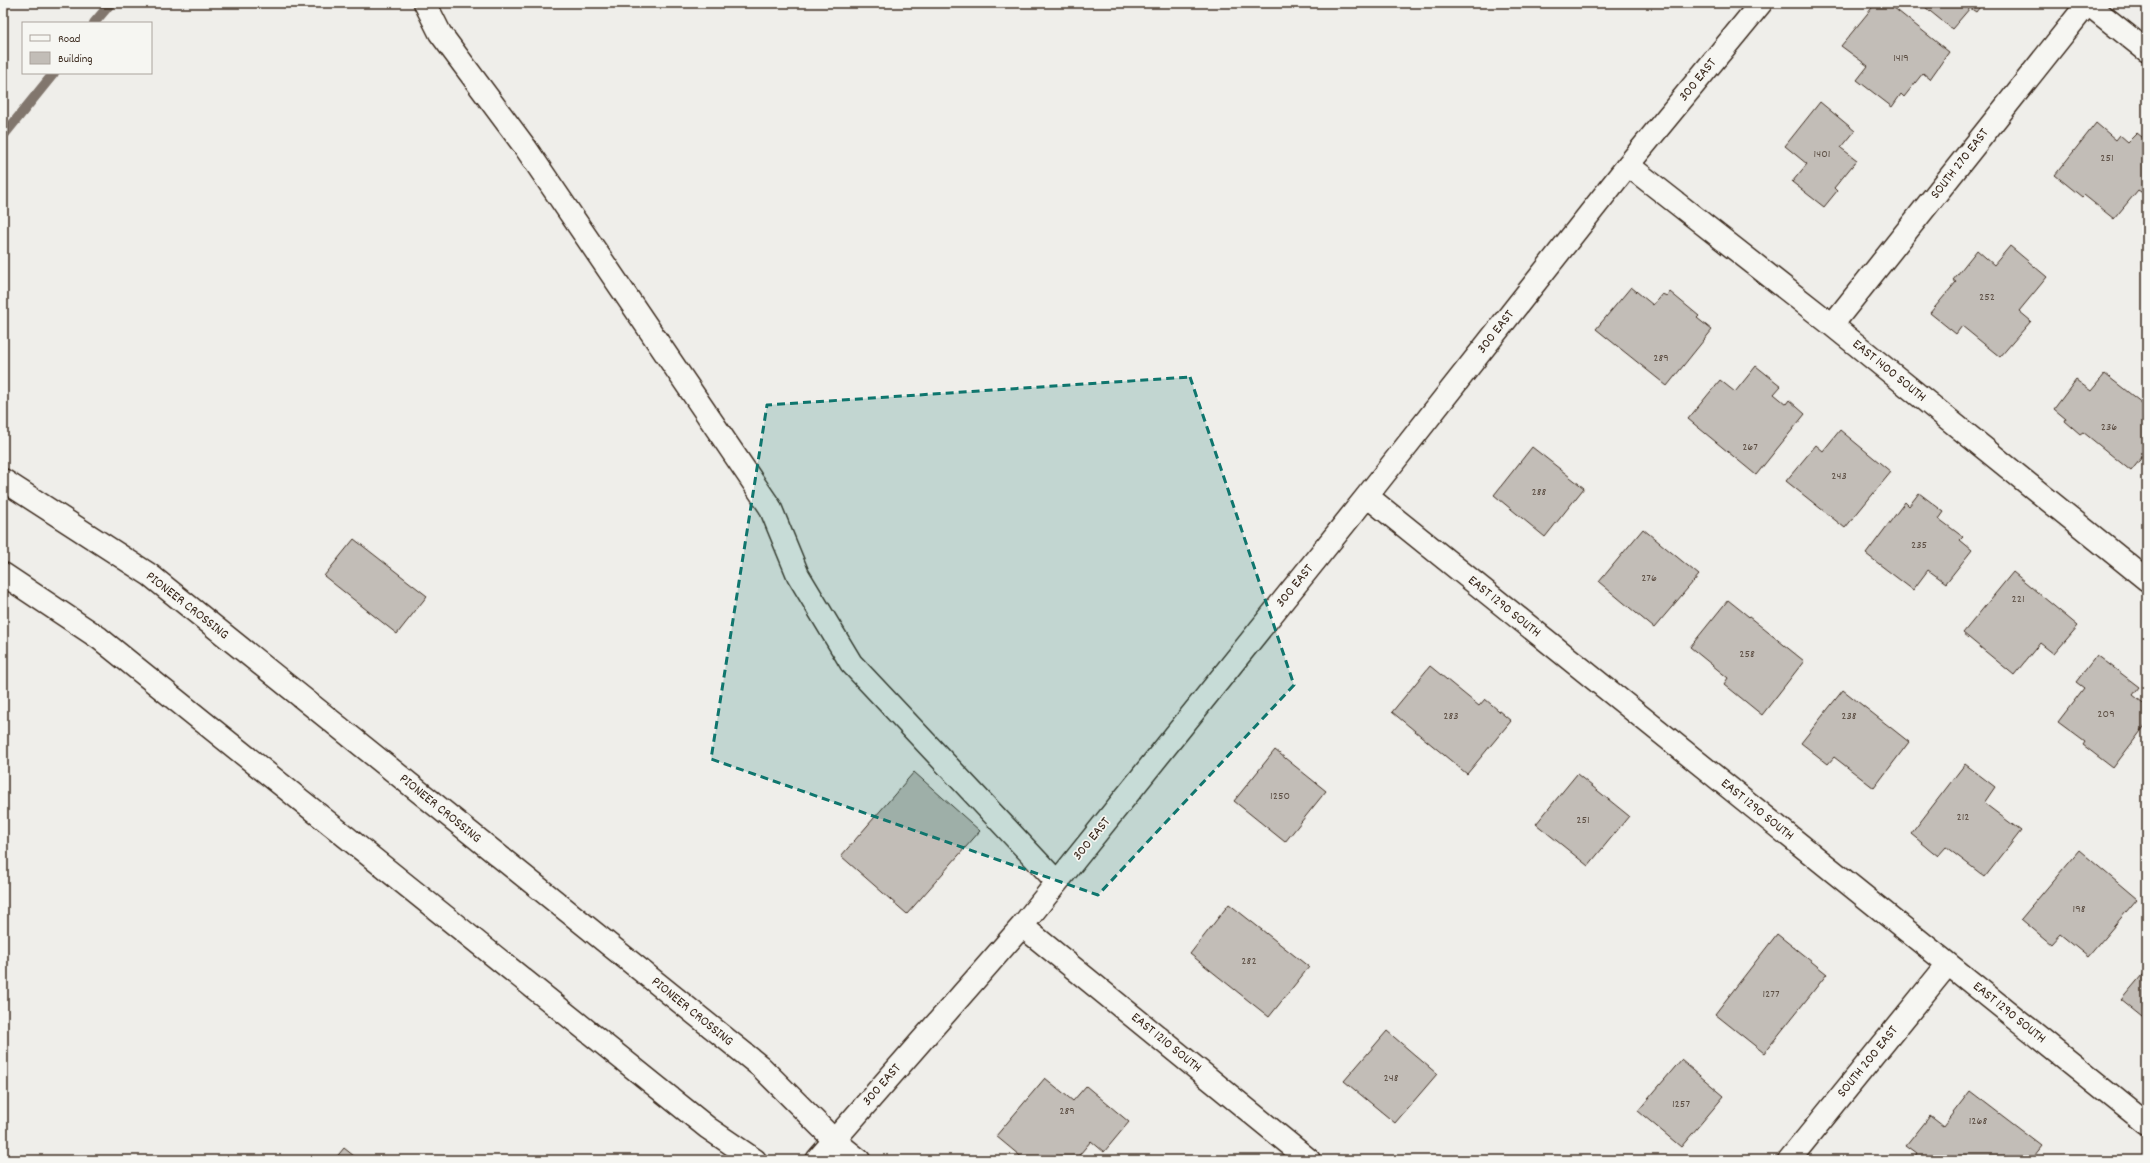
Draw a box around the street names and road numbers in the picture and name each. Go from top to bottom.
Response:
street label: 300 EAST [1674,54,1722,106]
street label: SOUTH 270 EAST [1926,124,1994,204]
street label: 300 EAST [1473,306,1520,358]
street label: EAST 1400 SOUTH [1848,335,1930,407]
street label: 300 EAST [1271,560,1319,612]
street label: PIONEER CROSSING [141,567,233,645]
street label: EAST 1290 SOUTH [1463,571,1545,643]
street label: PIONEER CROSSING [395,770,485,848]
street label: EAST 1290 SOUTH [1716,774,1798,846]
street label: 300 EAST [1068,813,1116,865]
street label: PIONEER CROSSING [647,973,737,1051]
street label: EAST 1290 SOUTH [1968,977,2050,1049]
street label: EAST 1210 SOUTH [1126,1008,1206,1078]
street label: SOUTH 200 EAST [1833,1021,1903,1102]
street label: 300 EAST [858,1059,906,1111]

